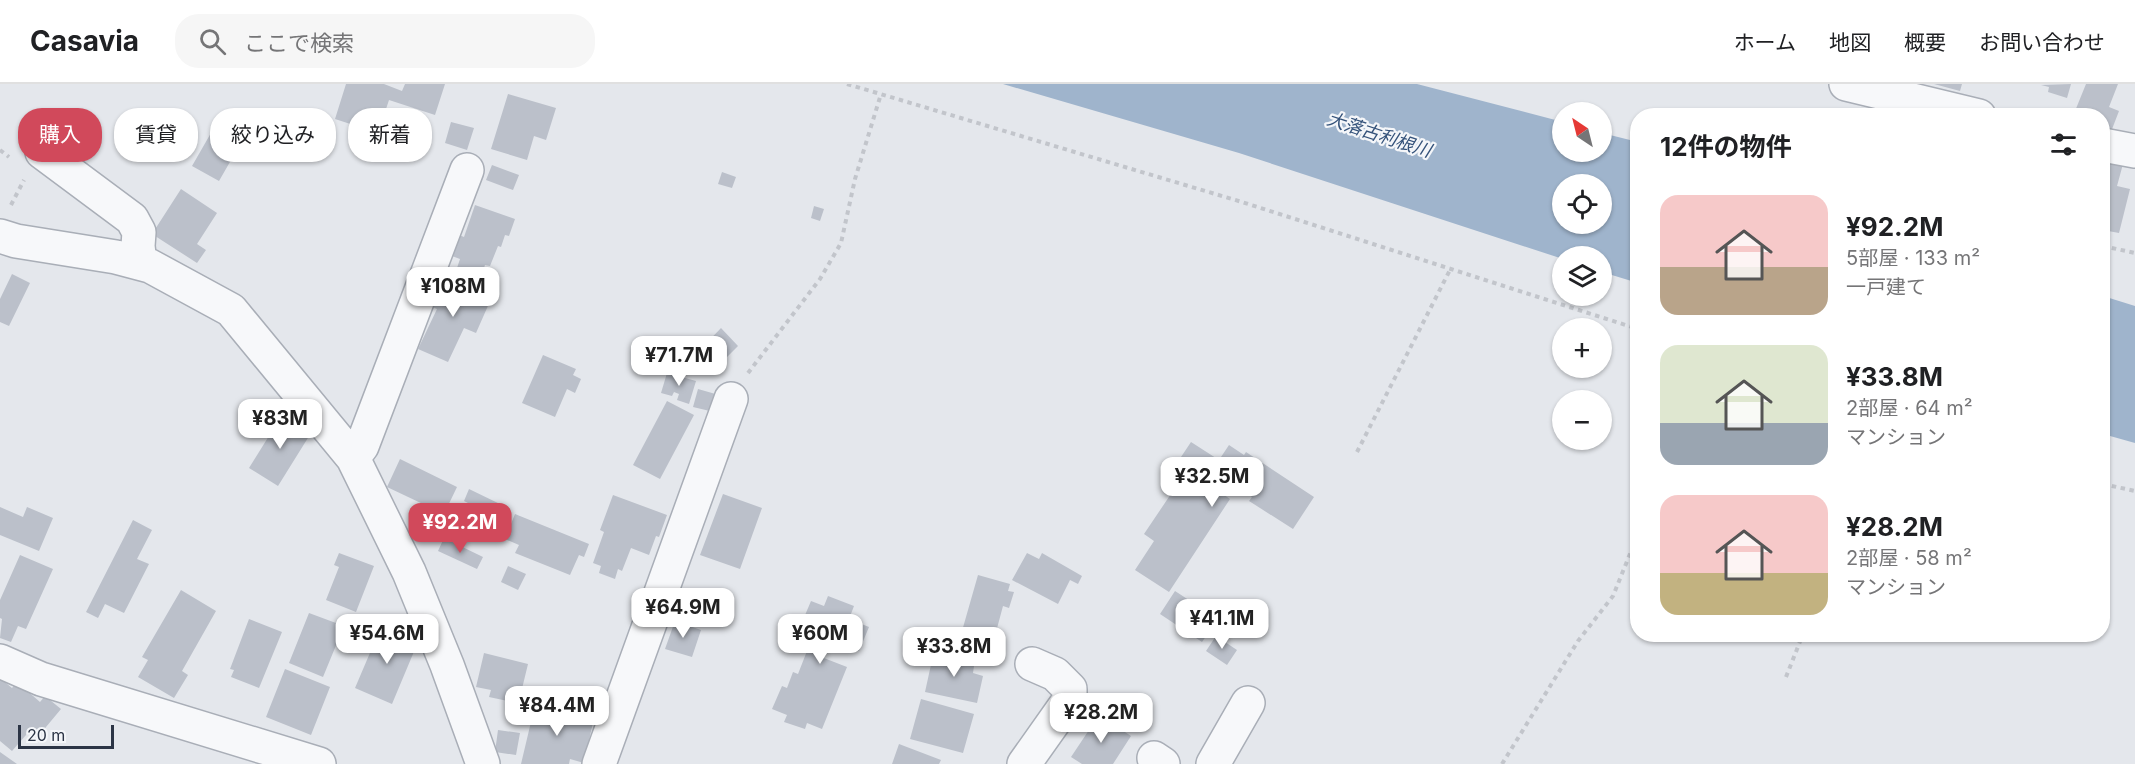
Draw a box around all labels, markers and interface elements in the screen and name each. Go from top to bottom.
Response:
search box [175,14,595,68]
text: Casavia [30,24,139,58]
icon: search [196,25,229,58]
text: ここで検索 [244,30,354,56]
text: ホーム [1734,30,1796,55]
text: 地図 [1829,30,1871,55]
text: 概要 [1904,30,1946,55]
text: お問い合わせ [1979,30,2105,55]
north arrow [1552,102,1612,162]
map controls [1552,102,1612,450]
chip: 購入 [18,108,102,162]
chip: 賃貸 [114,108,198,162]
chip: 絞り込み [210,108,336,162]
chip: 新着 [348,108,432,162]
water label: 大落古利根川 [1325,108,1436,162]
icon: filters [2047,128,2080,161]
text: 12件の物件 [1660,131,1792,162]
button: locate [1552,174,1612,234]
text: ¥92.2M [1846,211,1943,242]
icon: home [1708,219,1780,291]
button: layers [1552,246,1612,306]
text: 5部屋 · 133 m² [1846,246,1980,270]
pin: ¥108M [411,267,495,318]
text: ¥108M [420,274,486,298]
text: 一戸建て [1846,275,1926,299]
button: + [1552,318,1612,378]
pin: ¥71.7M [630,336,728,387]
text: ¥71.7M [645,343,713,367]
text: ¥33.8M [1846,361,1943,392]
icon: home [1708,369,1780,441]
button: − [1552,390,1612,450]
text: 2部屋 · 64 m² [1846,396,1973,420]
pin: ¥83M [244,399,316,450]
text: ¥83M [252,406,308,430]
text: マンション [1846,425,1946,449]
pin: ¥32.5M [1163,457,1261,508]
text: ¥32.5M [1175,464,1249,488]
pin: ¥92.2M [411,503,509,554]
text: ¥92.2M [423,510,497,534]
text: ¥28.2M [1846,511,1943,542]
icon: home [1708,519,1780,591]
text: 2部屋 · 58 m² [1846,546,1972,570]
text: マンション [1846,575,1946,599]
pin: ¥64.9M [634,588,732,639]
text: ¥64.9M [645,595,721,619]
pin: ¥41.1M [1173,599,1271,650]
text: ¥41.1M [1190,606,1254,630]
pin: ¥54.6M [338,614,436,665]
pin: ¥60M [784,614,856,665]
text: ¥54.6M [350,621,424,645]
text: ¥60M [792,621,848,645]
pin: ¥33.8M [905,627,1003,678]
text: ¥33.8M [917,634,991,658]
pin: ¥84.4M [508,686,606,737]
text: ¥84.4M [519,693,595,717]
pin: ¥28.2M [1052,693,1150,744]
text: ¥28.2M [1064,700,1138,724]
scale bar [18,722,114,750]
text: 20 m [27,725,65,745]

